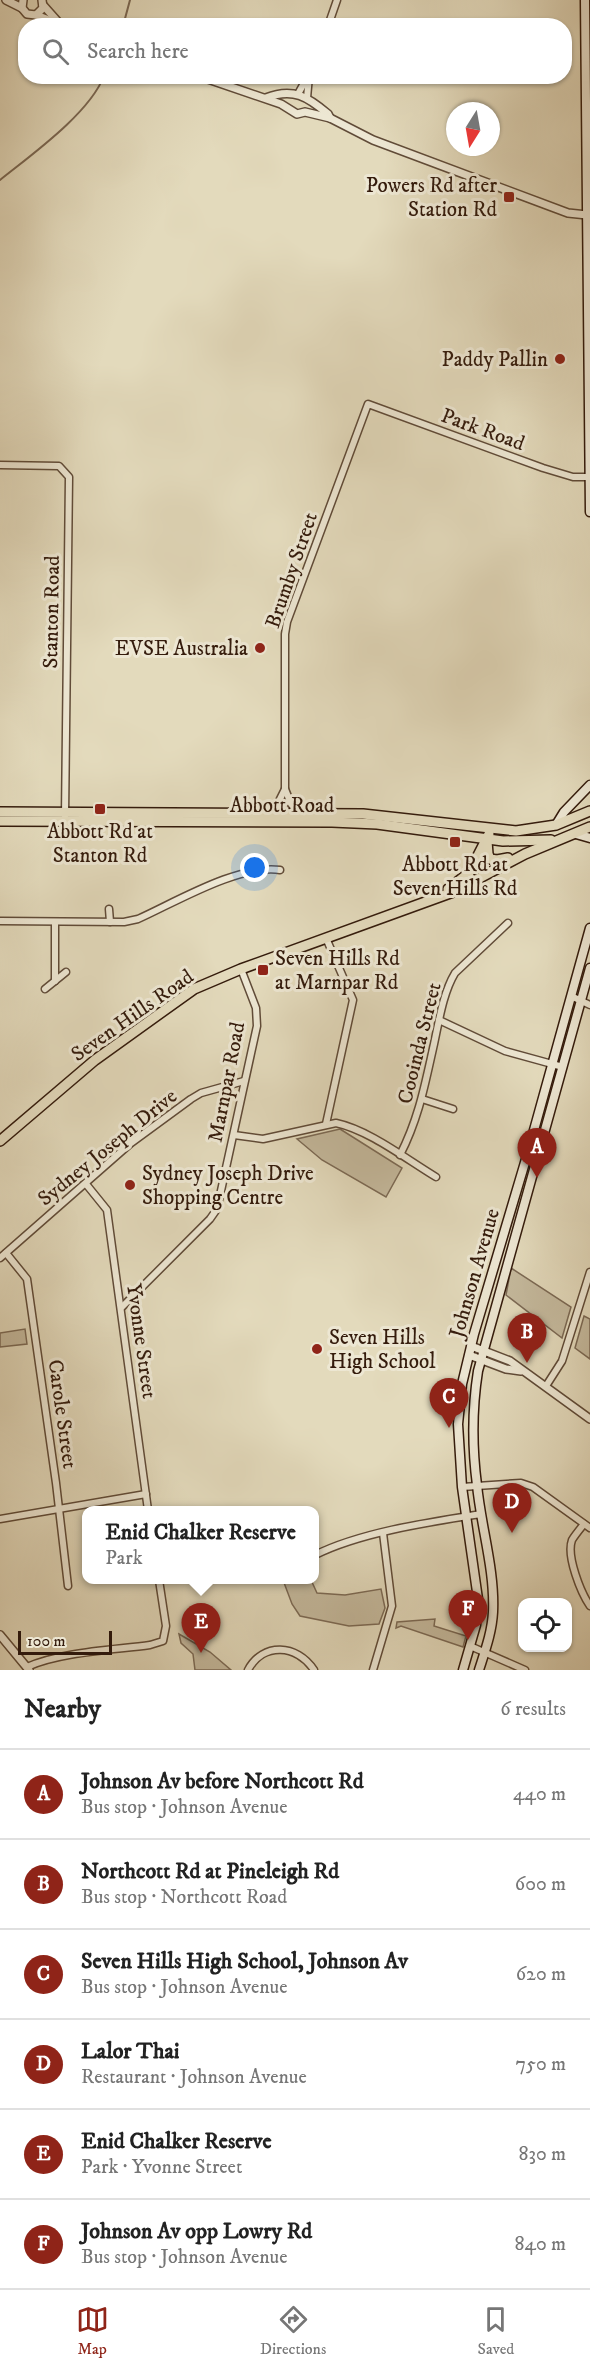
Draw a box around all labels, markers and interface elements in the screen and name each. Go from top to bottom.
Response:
search box [18,18,572,84]
icon: search [39,35,72,68]
text: Search here [87,38,189,65]
north arrow [446,102,500,156]
place label: Powers Rd after Station Rd [366,173,498,223]
marker: Powers Rd after Station Rd [502,190,516,204]
place label: Paddy Pallin [441,347,548,373]
marker: Paddy Pallin [553,352,567,366]
street label: Park Road [437,403,529,457]
street label: Brumby Street [260,509,324,632]
street label: Stanton Road [38,555,66,669]
place label: EVSE Australia [115,636,248,662]
marker: EVSE Australia [253,641,267,655]
street label: Abbott Road [230,793,335,819]
marker: Abbott Rd at Stanton Rd [93,802,107,816]
place label: Abbott Rd at Stanton Rd [47,819,153,869]
marker: Abbott Rd at Seven Hills Rd [448,835,462,849]
place label: Abbott Rd at Seven Hills Rd [393,852,518,902]
your location [240,853,269,882]
place label: Seven Hills Rd at Marnpar Rd [275,946,400,996]
marker: Seven Hills Rd at Marnpar Rd [256,963,270,977]
street label: Seven Hills Road [66,964,199,1068]
street label: Cooinda Street [392,980,448,1107]
street label: Marnpar Road [203,1019,251,1145]
street label: Sydney Joseph Drive [33,1083,183,1212]
pin: A [518,1128,556,1178]
place label: Sydney Joseph Drive Shopping Centre [142,1161,314,1211]
marker: Sydney Joseph Drive Shopping Centre [123,1178,137,1192]
street label: Johnson Avenue [444,1205,506,1343]
street label: Yvonne Street [120,1282,162,1401]
pin: B [508,1314,546,1363]
place label: Seven Hills High School [329,1325,436,1375]
marker: Seven Hills High School [310,1342,324,1356]
street label: Carole Street [41,1358,83,1471]
pin: C [430,1378,468,1428]
pin: D [492,1484,532,1533]
popup [82,1506,319,1584]
text: Enid Chalker Reserve [105,1519,296,1546]
text: Park [105,1546,143,1571]
pin: F [448,1590,488,1640]
map controls [518,1598,572,1652]
button: locate [518,1598,572,1652]
pin: E [182,1604,220,1653]
scale bar [18,1628,112,1656]
text: 100 m [27,1631,66,1651]
text: Nearby [24,1693,101,1726]
text: 6 results [500,1697,566,1722]
text: Johnson Av before Northcott Rd [81,1768,364,1795]
text: A [37,1782,50,1807]
text: 440 m [513,1782,566,1807]
text: Bus stop · Johnson Avenue [81,1795,288,1820]
text: Northcott Rd at Pineleigh Rd [81,1858,339,1885]
text: B [37,1872,50,1897]
text: 600 m [515,1872,566,1897]
text: Bus stop · Northcott Road [81,1885,287,1910]
text: Seven Hills High School, Johnson Av [81,1948,408,1975]
text: C [37,1962,50,1987]
text: 620 m [516,1962,566,1987]
text: Bus stop · Johnson Avenue [81,1975,288,2000]
text: Lalor Thai [81,2038,179,2065]
text: D [36,2052,51,2077]
text: 750 m [516,2052,566,2077]
text: Restaurant · Johnson Avenue [81,2065,307,2090]
text: Enid Chalker Reserve [81,2128,272,2155]
text: E [36,2142,51,2167]
text: 830 m [518,2142,566,2167]
text: Park · Yvonne Street [81,2155,242,2180]
text: Johnson Av opp Lowry Rd [81,2218,312,2245]
text: F [37,2232,50,2257]
text: 840 m [514,2232,566,2257]
text: Bus stop · Johnson Avenue [81,2245,288,2270]
tab: Map [76,2303,109,2359]
tab: Directions [260,2303,326,2359]
tab: Saved [478,2303,514,2359]

